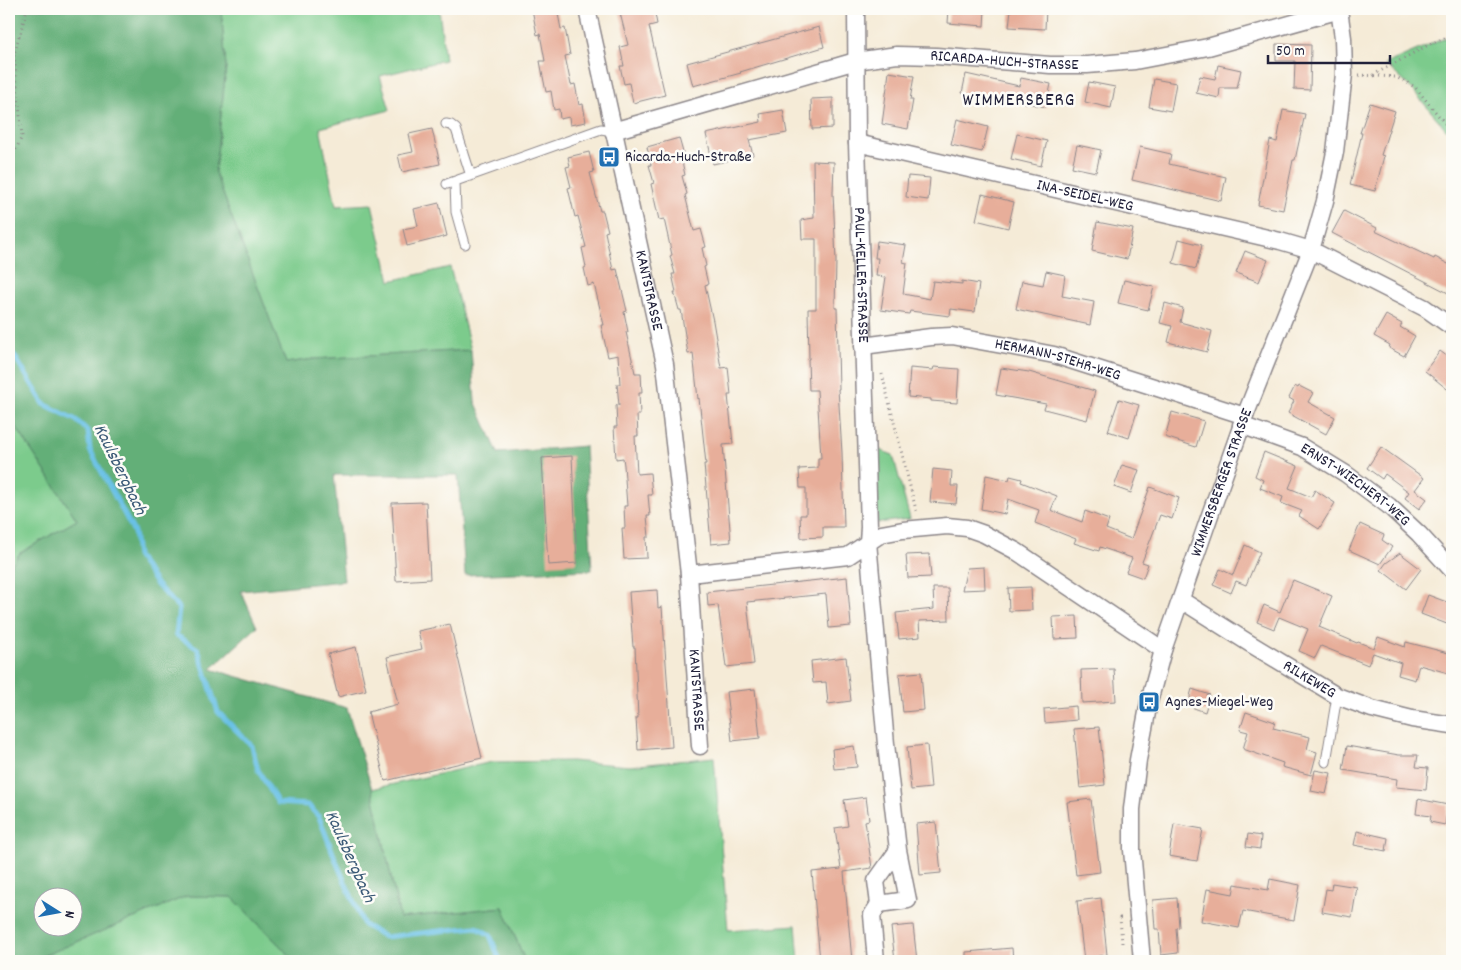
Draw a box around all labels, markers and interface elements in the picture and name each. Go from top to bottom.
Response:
scale bar [1268,32,1391,64]
text: 50 m [1276,41,1305,63]
street label: RICARDA-HUCH-STRASSE [930,44,1079,77]
district label: WIMMERSBERG [963,88,1075,115]
bus stop icon: Ricarda-Huch-Straße [597,145,621,169]
place label: Ricarda-Huch-Straße [625,146,751,169]
street label: INA-SEIDEL-WEG [1034,173,1136,218]
street label: PAUL-KELLER-STRASSE [848,207,875,344]
street label: KANTSTRASSE [629,248,669,333]
street label: HERMANN-STEHR-WEG [993,332,1124,387]
street label: WIMMERSBERGER STRASSE [1185,404,1259,560]
water label: Kaulsbergbach [86,420,152,520]
street label: ERNST-WIECHERT-WEG [1296,437,1415,532]
street label: KANTSTRASSE [682,648,711,732]
street label: RILKEWEG [1278,654,1340,704]
bus stop icon: Agnes-Miegel-Weg [1137,690,1161,714]
place label: Agnes-Miegel-Weg [1165,691,1273,714]
water label: Kaulsbergbach [318,807,381,908]
north arrow [32,888,82,938]
text: N [58,909,79,919]

